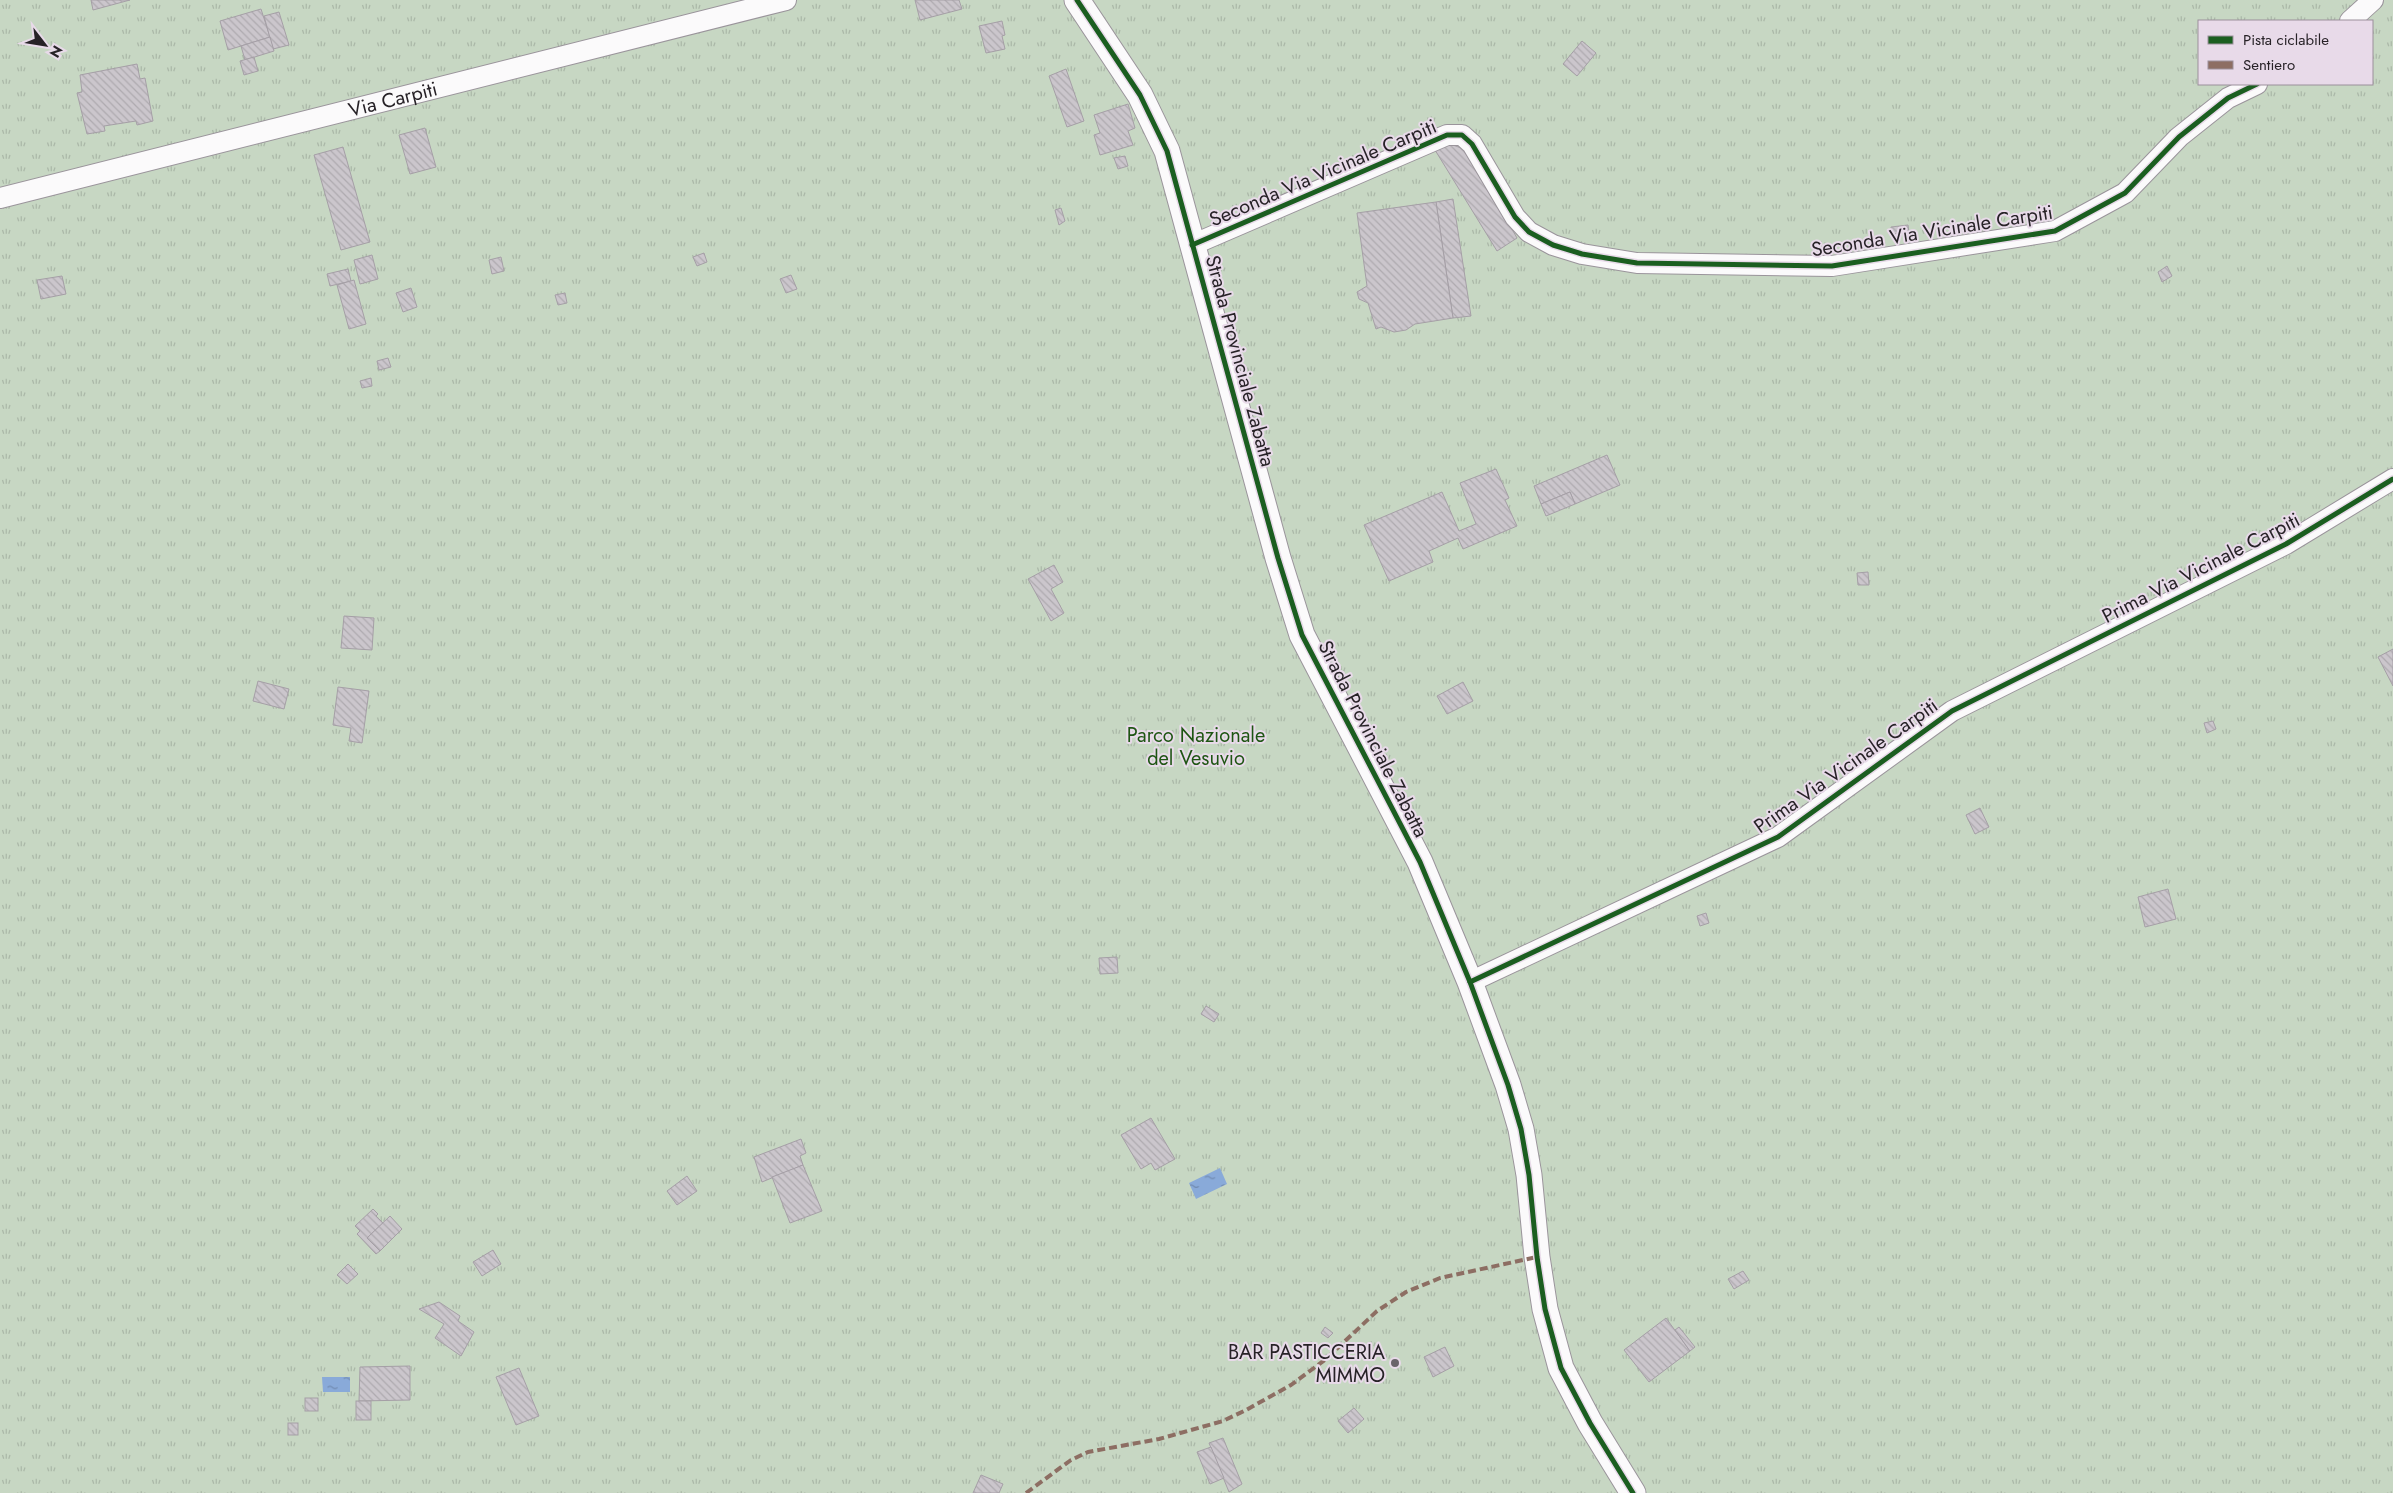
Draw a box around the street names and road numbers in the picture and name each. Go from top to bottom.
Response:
street label: Via Carpiti [345,74,440,124]
street label: Seconda Via Vicinale Carpiti [1205,112,1441,234]
street label: Seconda Via Vicinale Carpiti [1809,198,2055,264]
street label: Strada Provinciale Zabatta [1198,252,1282,470]
street label: Prima Via Vicinale Carpiti [2097,505,2305,631]
street label: Strada Provinciale Zabatta [1311,635,1435,843]
street label: Prima Via Vicinale Carpiti [1748,691,1944,841]

